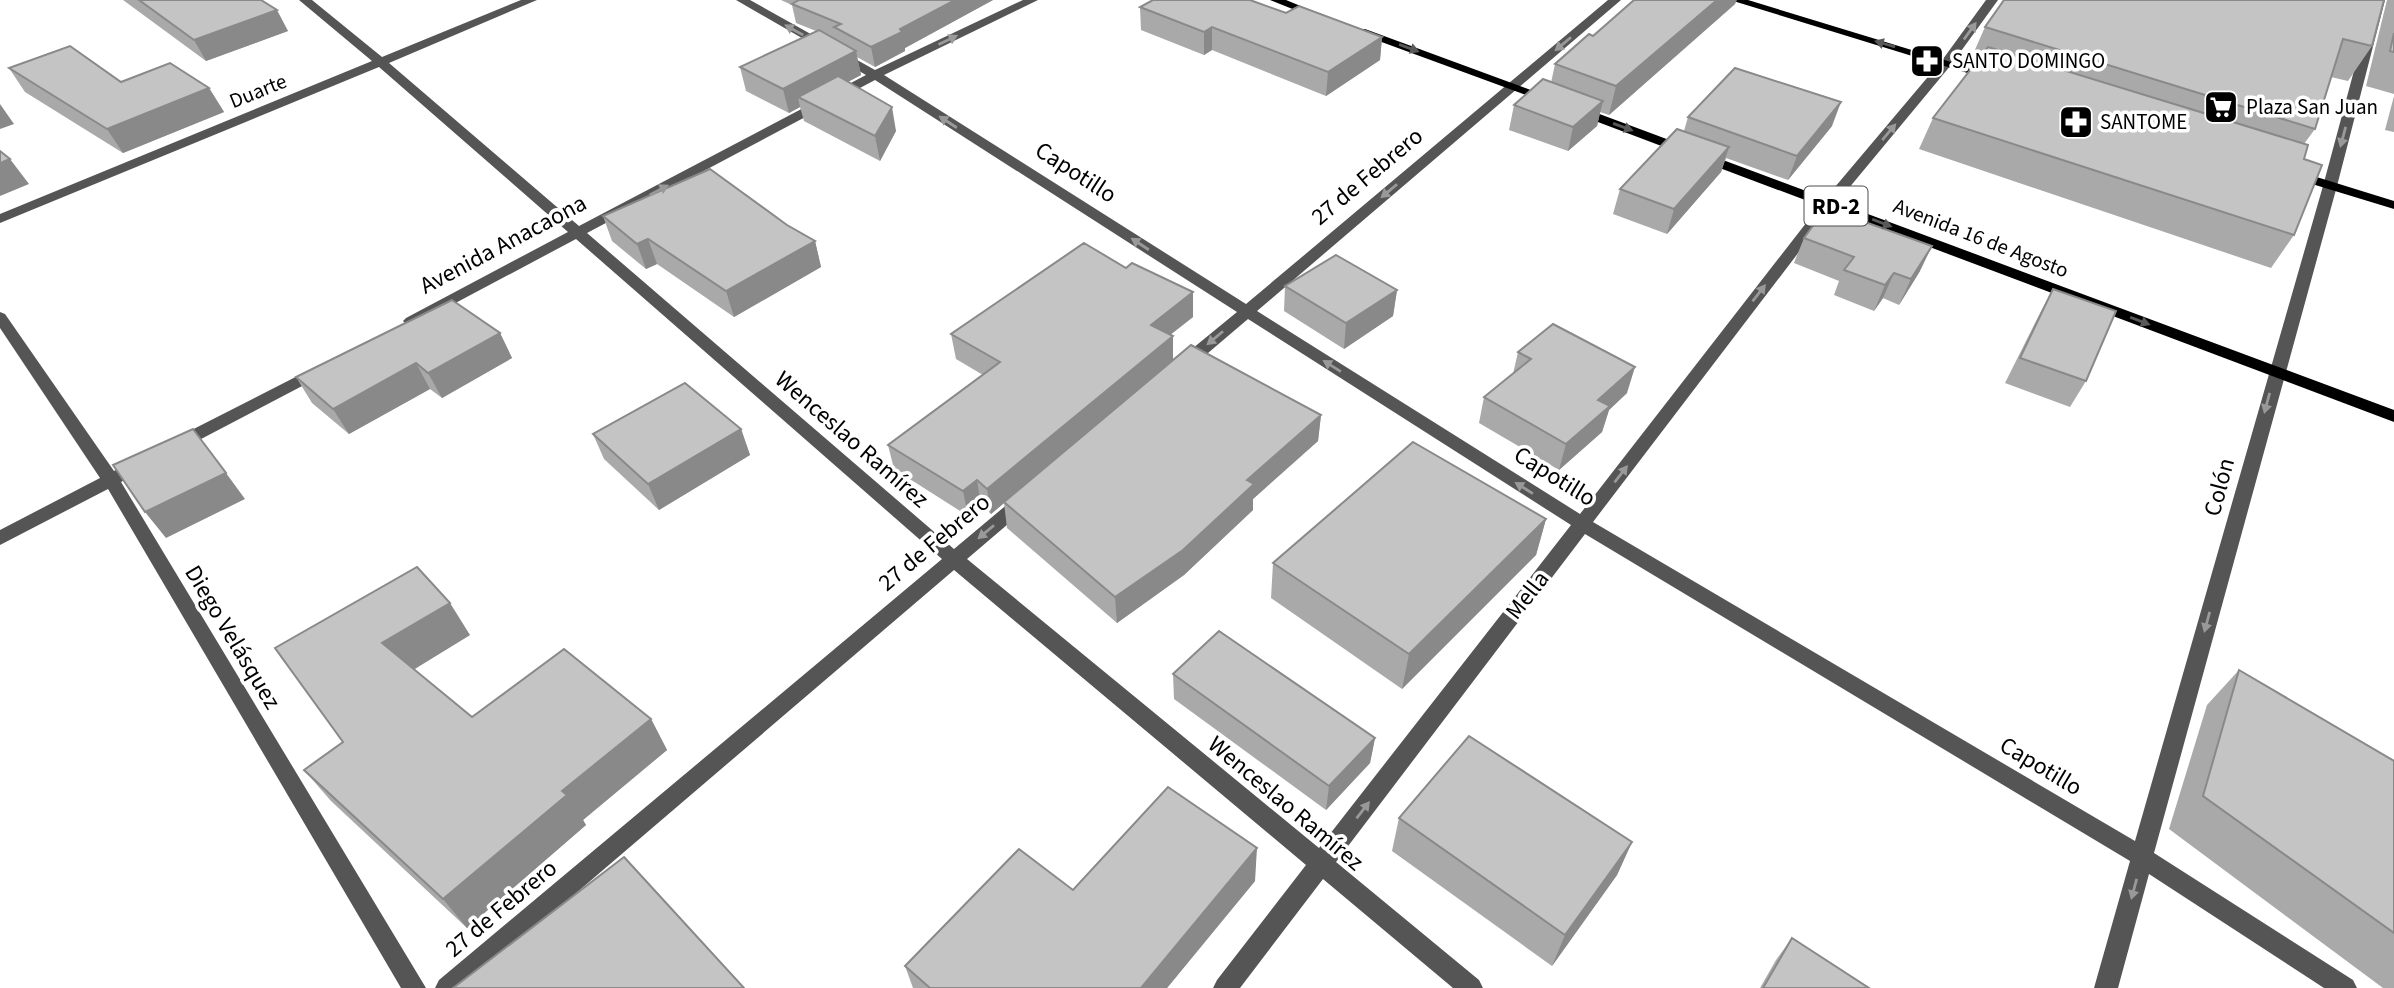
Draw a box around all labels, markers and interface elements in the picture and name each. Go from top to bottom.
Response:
one-way arrow [1963,22,1977,40]
one-way arrow [785,24,804,36]
one-way arrow [938,35,958,46]
one-way arrow [1554,36,1572,52]
one-way arrow [1875,38,1896,48]
pharmacy icon: SANTO DOMINGO [1908,42,1946,80]
one-way arrow [1399,43,1420,54]
place label: SANTO DOMINGO [1952,46,2105,76]
street label: Duarte [225,66,291,116]
supermarket icon: Plaza San Juan [2202,88,2240,126]
place label: Plaza San Juan [2246,92,2378,122]
pharmacy icon: SANTOME [2057,103,2095,141]
place label: SANTOME [2100,107,2187,137]
one-way arrow [938,115,958,128]
street label: 27 de Febrero [1304,119,1431,234]
one-way arrow [1612,121,1633,132]
one-way arrow [1881,123,1897,141]
one-way arrow [2337,126,2348,148]
street label: Capotillo [1028,133,1123,212]
one-way arrow [1381,183,1398,198]
one-way arrow [649,184,669,196]
street label: Avenida Anacaona [414,186,593,303]
road number: RD-2 [1804,186,1868,226]
street label: Avenida 16 de Agosto [1889,191,2073,285]
one-way arrow [1871,218,1892,229]
one-way arrow [1130,238,1149,251]
one-way arrow [1752,285,1767,303]
one-way arrow [2130,316,2151,327]
one-way arrow [1207,330,1224,345]
one-way arrow [1322,360,1341,373]
street label: Wenceslao Ramírez [767,363,936,516]
one-way arrow [2261,392,2272,414]
street label: Capotillo [1507,437,1603,515]
street label: Colón [2195,454,2244,520]
one-way arrow [1613,465,1628,483]
one-way arrow [1514,481,1534,494]
street label: 27 de Febrero [871,485,998,600]
one-way arrow [977,524,994,539]
street label: Diego Velásquez [176,559,289,716]
street label: Mella [1497,563,1558,627]
one-way arrow [2201,612,2212,634]
street label: Wenceslao Ramírez [1200,728,1371,879]
street label: Capotillo [1993,728,2089,805]
one-way arrow [1355,801,1370,819]
street label: 27 de Febrero [438,851,565,966]
one-way arrow [2128,879,2138,900]

